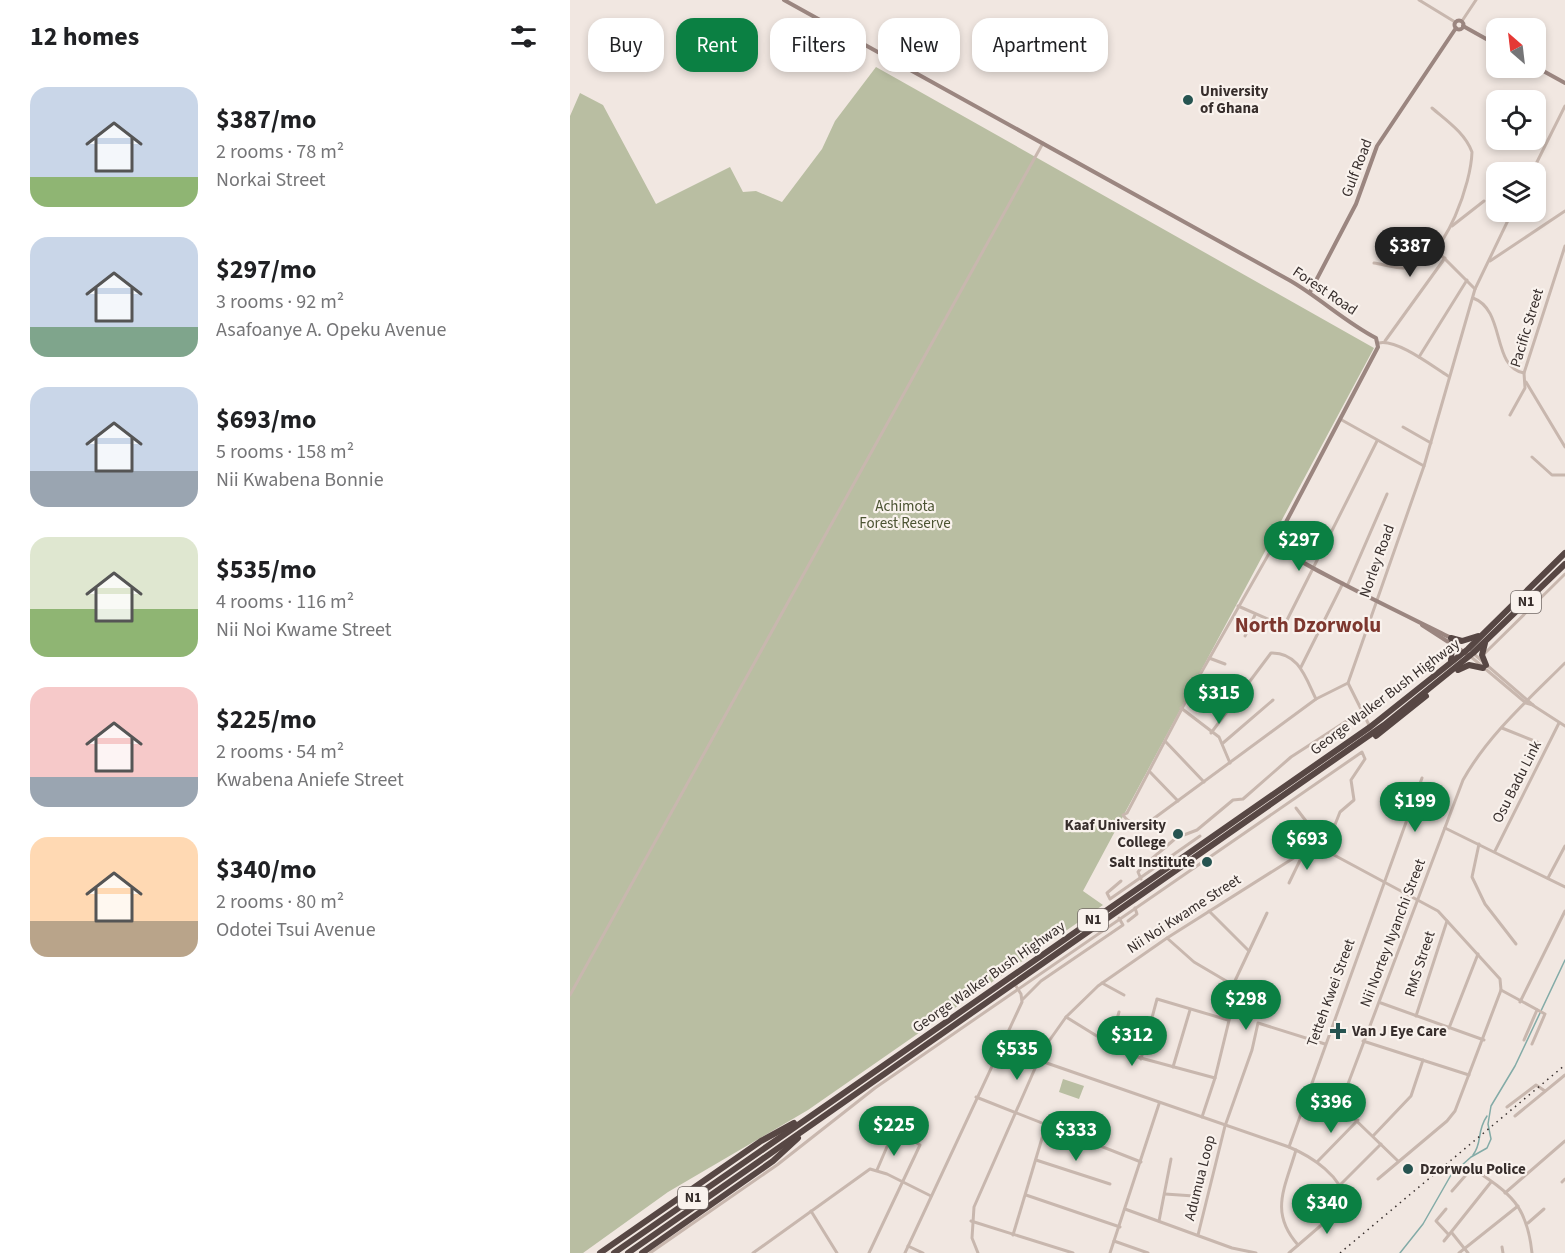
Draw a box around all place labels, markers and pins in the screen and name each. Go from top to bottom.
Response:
place label: University of Ghana [1200,81,1269,119]
marker: University of Ghana [1181,93,1195,107]
pin: $387 [1374,227,1446,278]
pin: $297 [1263,521,1335,572]
pin: $315 [1183,674,1255,725]
pin: $199 [1379,782,1451,833]
place label: Kaaf University College [1064,815,1166,853]
pin: $693 [1271,820,1343,871]
marker: Kaaf University College [1171,827,1185,841]
place label: Salt Institute [1109,852,1195,873]
marker: Salt Institute [1200,855,1214,869]
pin: $298 [1210,980,1282,1031]
pin: $312 [1096,1016,1168,1067]
place label: Van J Eye Care [1351,1021,1447,1042]
marker: Van J Eye Care [1329,1022,1347,1040]
pin: $535 [981,1030,1053,1081]
pin: $396 [1295,1083,1367,1134]
pin: $225 [858,1106,930,1157]
pin: $333 [1040,1111,1112,1162]
place label: Dzorwolu Police [1420,1159,1526,1180]
marker: Dzorwolu Police [1401,1162,1415,1176]
pin: $340 [1291,1184,1363,1235]

